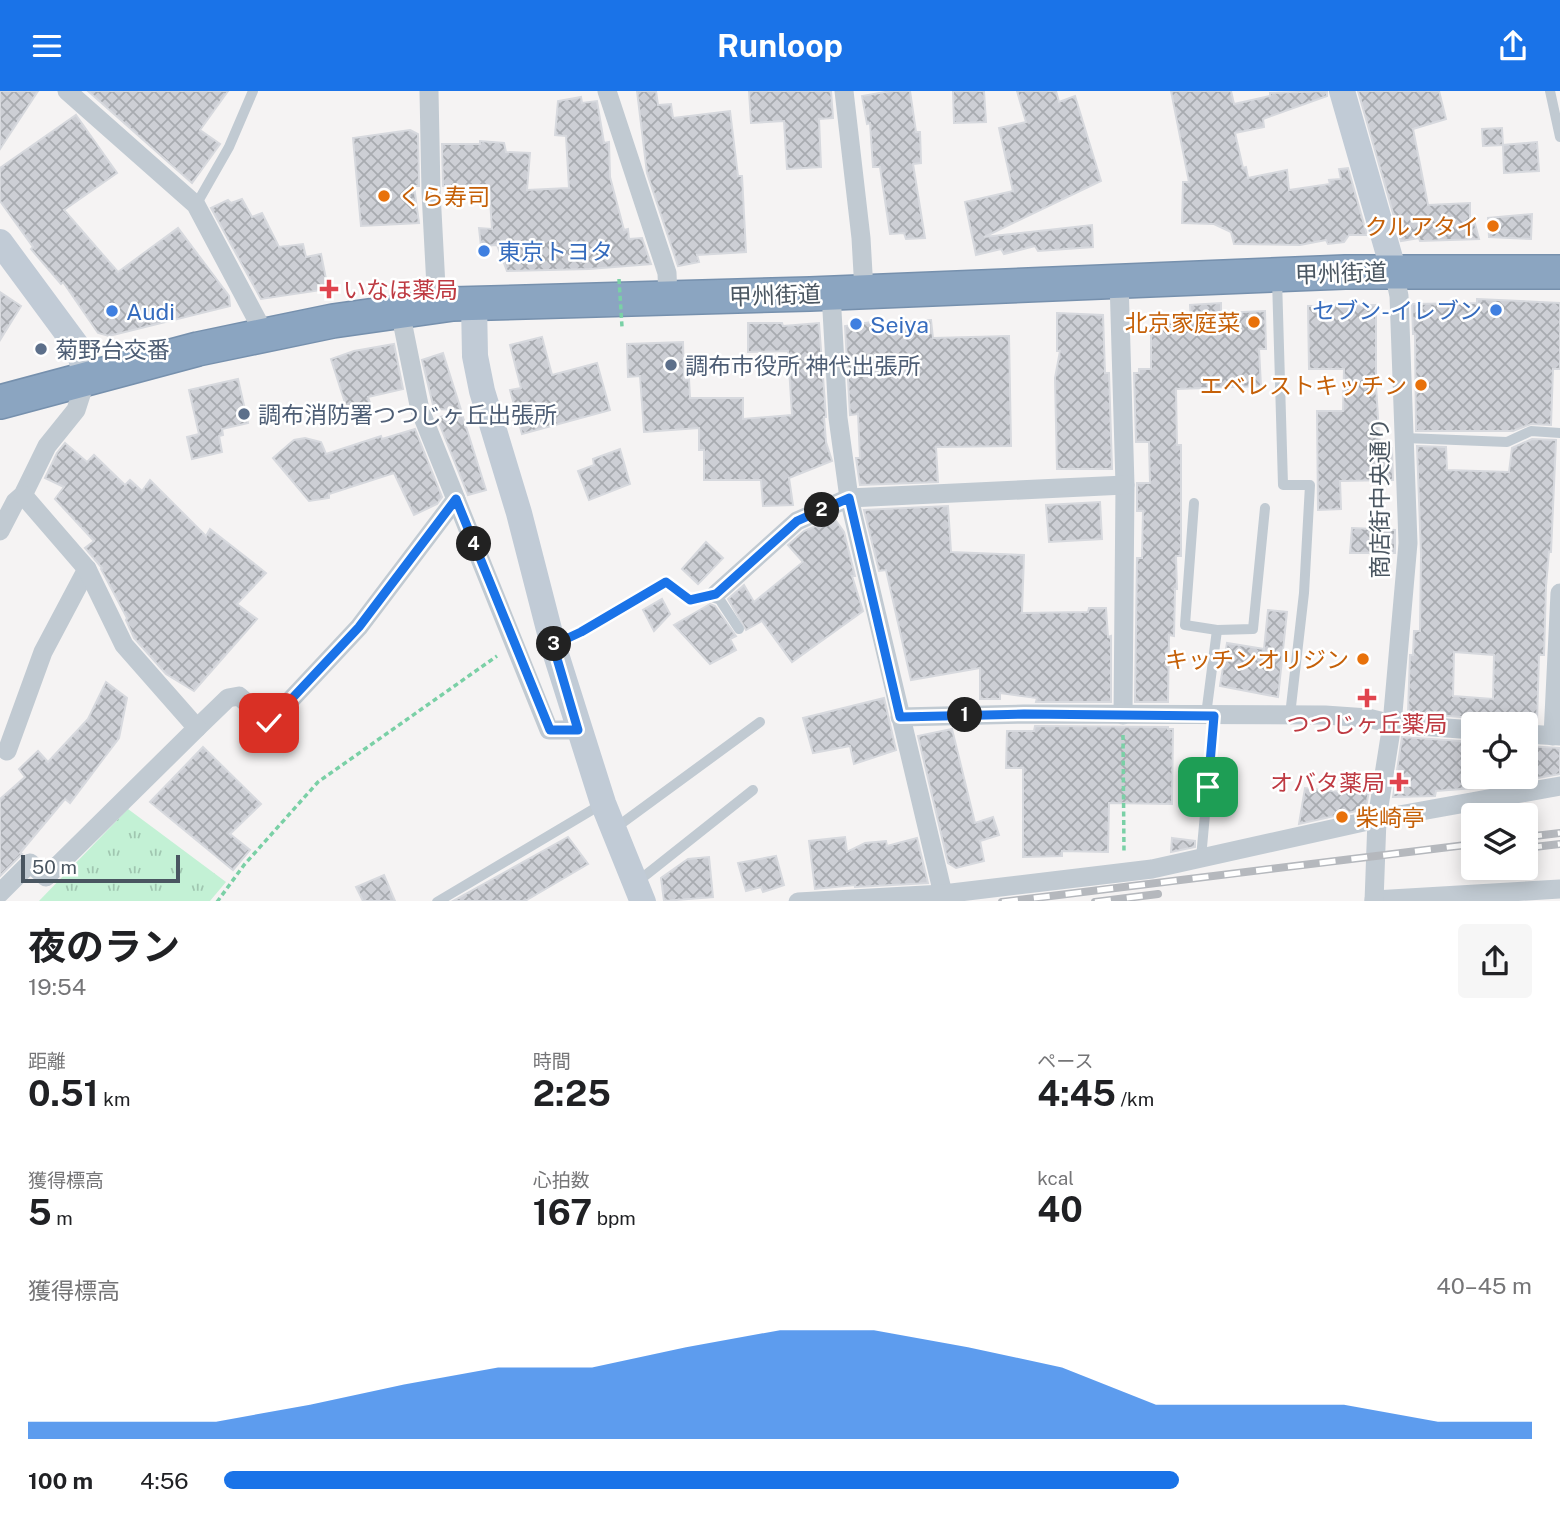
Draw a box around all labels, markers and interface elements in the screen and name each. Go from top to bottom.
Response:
icon: menu [28,27,66,65]
text: Runloop [717,27,843,64]
icon: share [1494,27,1532,65]
place label: くら寿司 [398,183,490,210]
marker: くら寿司 [376,188,392,204]
place label: クルアタイ [1365,213,1479,240]
marker: クルアタイ [1485,218,1501,234]
place label: 東京トヨタ [498,238,613,265]
marker: 東京トヨタ [476,243,492,259]
street label: 甲州街道 [1295,258,1387,288]
place label: いなほ薬局 [343,276,458,303]
street label: 甲州街道 [729,280,821,310]
marker: いなほ薬局 [321,281,337,297]
place label: セブン-イレブン [1312,297,1482,324]
place label: Audi [126,298,175,325]
marker: セブン-イレブン [1488,302,1504,318]
marker: Audi [104,303,120,319]
place label: 北京家庭菜 [1125,309,1240,336]
place label: Seiya [870,311,929,338]
marker: 北京家庭菜 [1246,314,1262,330]
marker: Seiya [848,316,864,332]
place label: 菊野台交番 [55,336,170,363]
marker: 菊野台交番 [33,341,49,357]
place label: 調布市役所 神代出張所 [685,352,921,379]
marker: 調布市役所 神代出張所 [663,357,679,373]
place label: エベレストキッチン [1200,372,1407,399]
marker: エベレストキッチン [1413,377,1429,393]
place label: 調布消防署つつじヶ丘出張所 [258,401,557,428]
marker: 調布消防署つつじヶ丘出張所 [236,406,252,422]
street label: 商店街中央通り [1366,418,1393,579]
pin: 2 [804,493,840,527]
text: 2 [815,498,828,520]
pin: 4 [456,526,491,561]
text: 4 [467,532,480,554]
pin: 3 [536,627,572,661]
text: 3 [547,632,560,654]
place label: キッチンオリジン [1165,646,1349,673]
marker: キッチンオリジン [1355,651,1371,667]
marker: つつじヶ丘薬局 [1359,690,1375,706]
pin [239,693,299,753]
pin: 1 [948,697,982,733]
text: 1 [960,703,969,725]
icon: check [250,704,288,742]
place label: つつじヶ丘薬局 [1287,710,1448,737]
map controls [1461,712,1538,880]
button: locate [1461,712,1538,789]
pin [1178,757,1238,817]
icon: arrive [1189,768,1227,806]
place label: オバタ薬局 [1270,769,1385,796]
marker: オバタ薬局 [1391,774,1407,790]
button: layers [1461,803,1538,880]
place label: 柴崎亭 [1356,804,1425,831]
marker: 柴崎亭 [1334,809,1350,825]
scale bar [21,853,180,884]
text: 50 m [32,856,77,878]
text: 夜のラン [28,924,180,969]
button: share [1458,924,1532,998]
text: 19:54 [28,973,86,1000]
text: 距離 [28,1050,66,1072]
text: 時間 [533,1050,571,1072]
text: ペース [1037,1050,1093,1072]
text: 0.51 [28,1073,99,1114]
text: 2:25 [533,1073,611,1114]
text: 4:45 [1037,1073,1116,1114]
text: km [99,1088,130,1110]
text: /km [1116,1088,1154,1110]
text: kcal [1037,1167,1074,1189]
text: 獲得標高 [28,1169,104,1191]
text: 心拍数 [533,1169,590,1191]
text: 40 [1037,1189,1083,1230]
text: 5 [28,1192,52,1233]
text: 167 [533,1192,592,1233]
text: m [52,1207,73,1229]
text: bpm [592,1207,636,1229]
text: 40–45 m [1436,1272,1532,1299]
text: 獲得標高 [28,1277,120,1304]
text: 100 m [28,1467,93,1494]
text: 4:56 [140,1467,189,1494]

